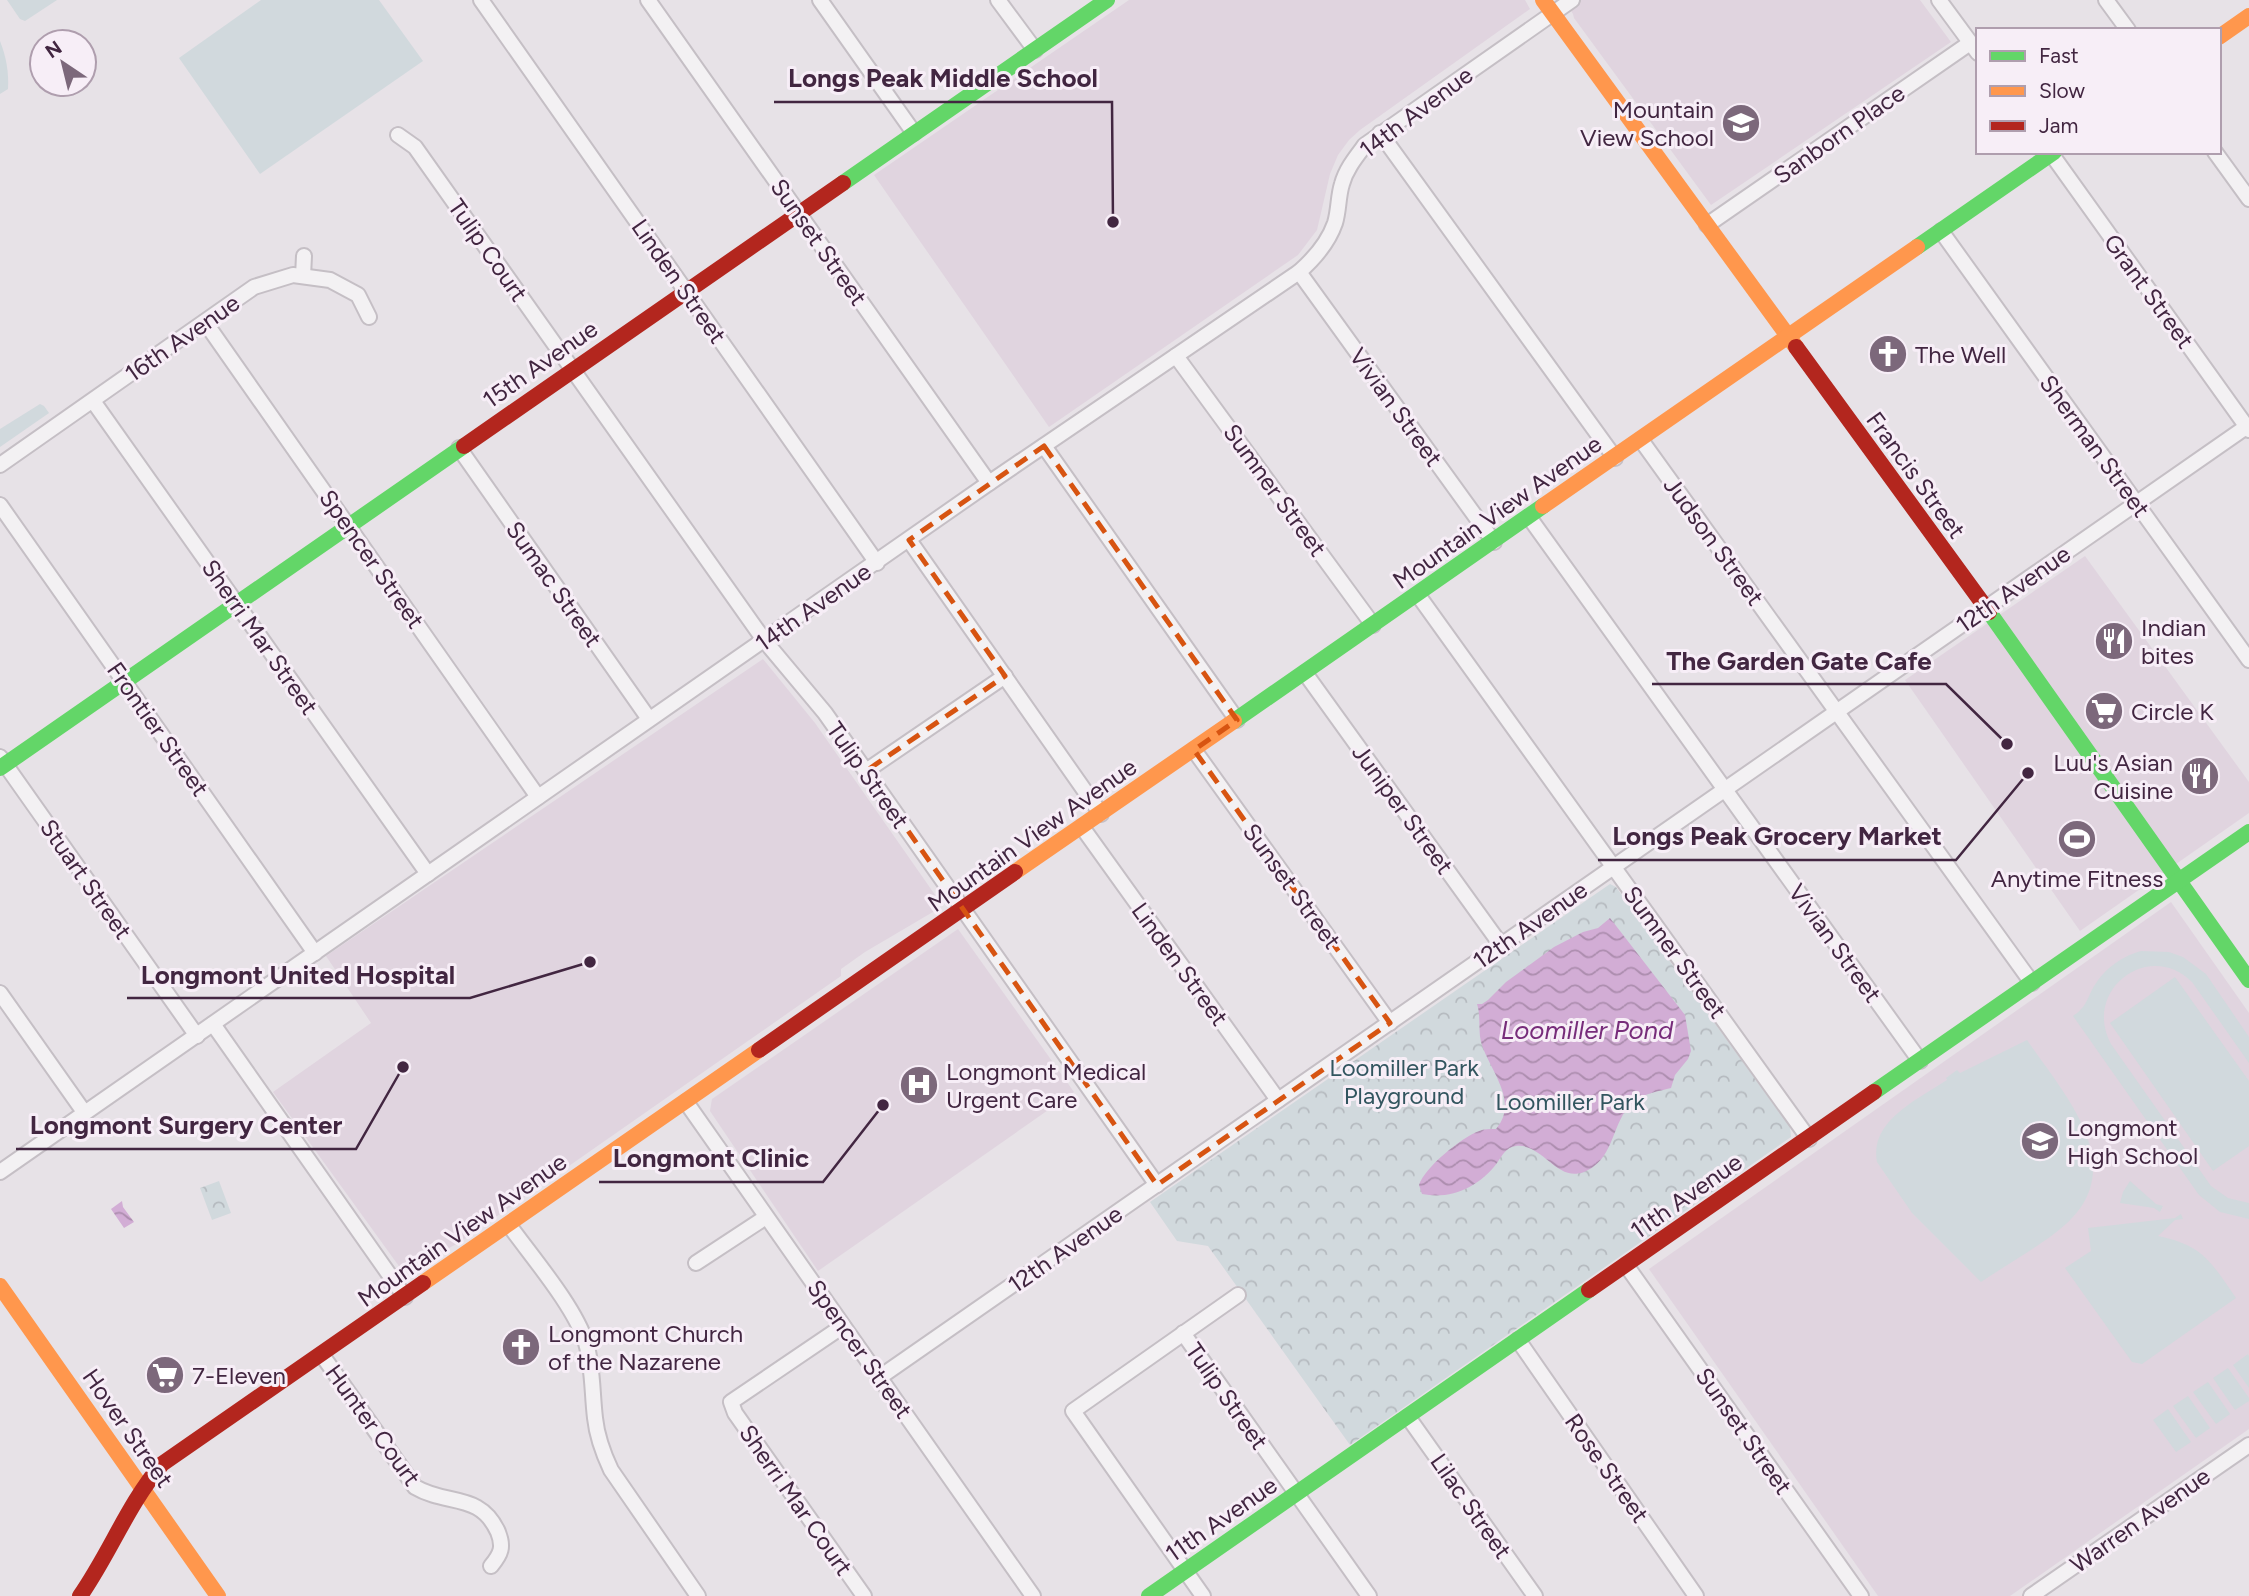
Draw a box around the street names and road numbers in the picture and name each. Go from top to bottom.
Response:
street label: 14th Avenue [1354,60,1478,164]
street label: Sanborn Place [1768,78,1910,190]
street label: Sunset Street [765,173,873,311]
street label: Tulip Court [442,193,534,307]
street label: Linden Street [625,213,733,349]
street label: Grant Street [2098,228,2200,354]
street label: 16th Avenue [119,288,245,388]
street label: 15th Avenue [477,314,603,414]
street label: Vivian Street [1343,342,1449,472]
street label: Sherman Street [2034,369,2156,523]
street label: Francis Street [1860,406,1972,544]
street label: Sumner Street [1217,418,1333,562]
street label: Mountain View Avenue [1387,429,1607,595]
street label: Judson Street [1658,471,1770,611]
street label: Spencer Street [313,484,431,634]
street label: Sumac Street [500,516,608,652]
street label: 12th Avenue [1950,539,2076,639]
street label: Sherri Mar Street [196,554,324,720]
street label: 14th Avenue [750,557,876,657]
street label: Frontier Street [101,656,215,802]
street label: Tulip Street [821,716,915,834]
street label: Juniper Street [1346,738,1460,880]
street label: Mountain View Avenue [922,752,1142,918]
street label: Stuart Street [34,813,138,945]
street label: Sunset Street [1237,818,1347,954]
street label: 12th Avenue [1467,875,1593,975]
street label: Vivian Street [1782,878,1888,1008]
street label: Sumner Street [1617,880,1733,1024]
street label: Linden Street [1126,897,1234,1031]
street label: Mountain View Avenue [352,1147,572,1313]
street label: 11th Avenue [1625,1147,1747,1245]
street label: 12th Avenue [1002,1199,1128,1299]
street label: Spencer Street [801,1274,919,1424]
street label: Tulip Street [1180,1337,1274,1455]
street label: Hunter Court [319,1359,427,1491]
street label: Sunset Street [1690,1362,1798,1500]
street label: Hover Street [76,1363,180,1493]
street label: Rose Street [1559,1408,1655,1528]
street label: Sherri Mar Court [733,1419,859,1581]
street label: Lilac Street [1424,1448,1518,1564]
street label: Warren Avenue [2064,1461,2216,1579]
street label: 11th Avenue [1160,1470,1282,1568]

